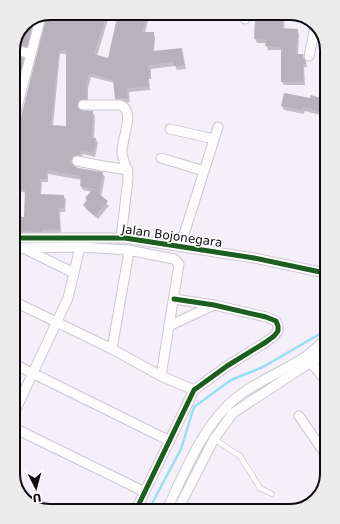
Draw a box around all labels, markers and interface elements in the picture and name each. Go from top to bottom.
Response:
street label: Jalan Bojonegara [120,222,223,250]
north arrow [16,468,56,508]
text: U [32,491,42,504]

